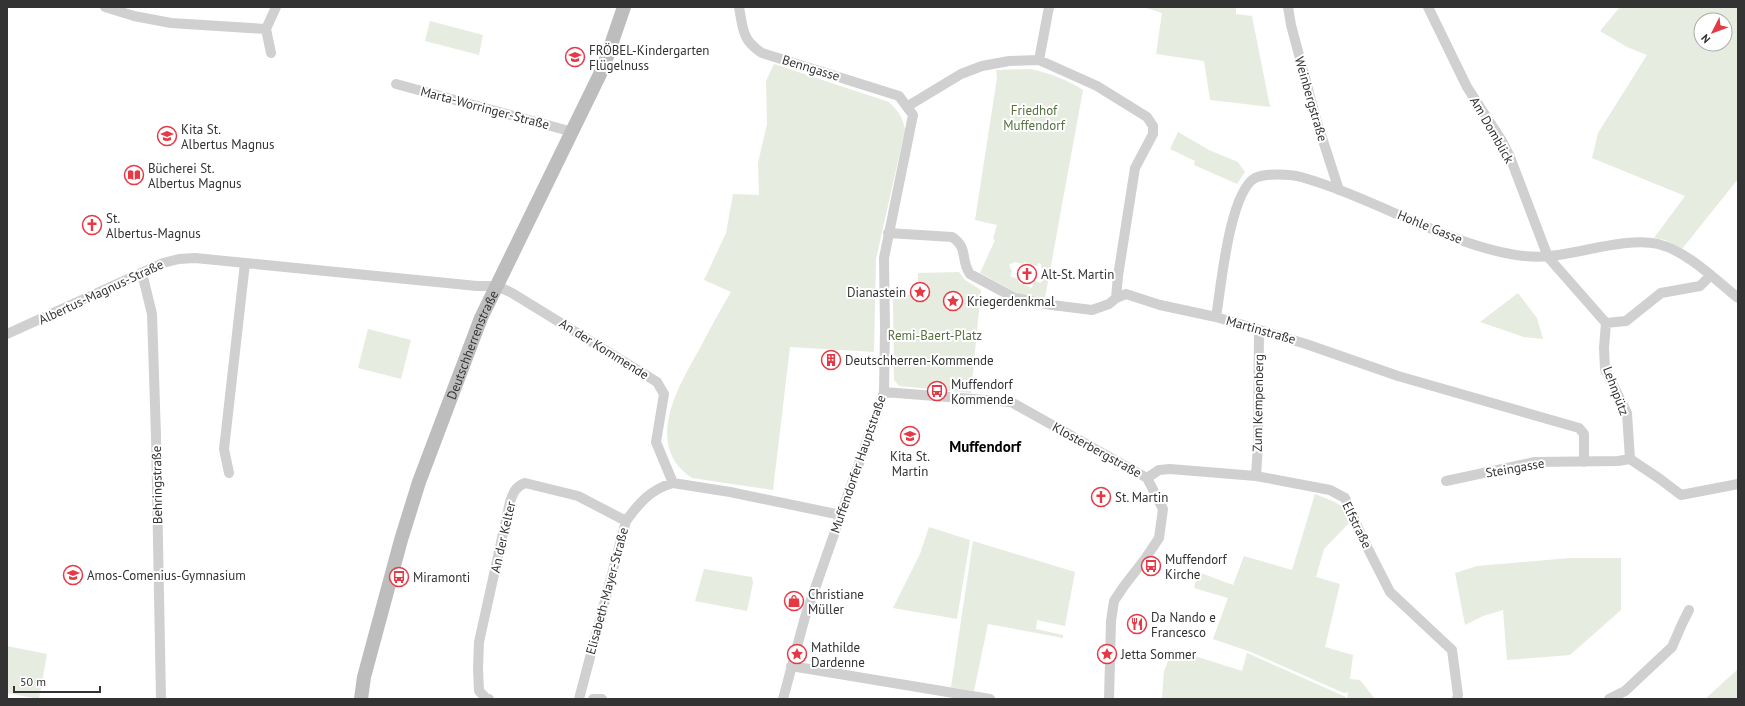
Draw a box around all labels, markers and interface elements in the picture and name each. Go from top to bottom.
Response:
north arrow [1693,12,1733,52]
text: N [1698,31,1713,46]
place label: FRÖBEL-Kindergarten Flügelnuss [589,42,709,74]
school or university icon: FRÖBEL-Kindergarten Flügelnuss [564,46,586,68]
street label: Benngasse [780,51,842,85]
street label: Weinbergstraße [1291,55,1331,143]
street label: Marta-Worringer-Straße [419,83,551,133]
street label: Am Domblick [1466,94,1518,167]
park label: Friedhof Muffendorf [1003,102,1066,134]
place label: Kita St. Albertus Magnus [181,121,275,153]
school or university icon: Kita St. Albertus Magnus [156,125,178,147]
place label: Bücherei St. Albertus Magnus [148,160,242,192]
library icon: Bücherei St. Albertus Magnus [123,164,145,186]
street label: Hohle Gasse [1395,206,1465,248]
place label: St. Albertus-Magnus [106,210,201,242]
church icon: St. Albertus-Magnus [81,214,103,236]
street label: Albertus-Magnus-Straße [36,256,166,328]
church icon: Alt-St. Martin [1016,263,1038,285]
place label: Alt-St. Martin [1041,266,1114,283]
place icon: Dianastein [909,281,931,303]
place label: Dianastein [847,284,906,301]
street label: Deutschherrenstraße [442,287,502,402]
place icon: Kriegerdenkmal [942,290,964,312]
place label: Kriegerdenkmal [967,293,1055,310]
street label: Martinstraße [1224,312,1298,348]
street label: An der Kommende [556,315,652,383]
park label: Remi-Baert-Platz [888,327,982,344]
building icon: Deutschherren-Kommende [820,349,842,371]
place label: Deutschherren-Kommende [845,352,994,369]
street label: Zum Kempenberg [1249,354,1267,452]
street label: Lehnpütz [1599,364,1633,418]
place label: Muffendorf Kommende [951,376,1014,408]
bus stop icon: Muffendorf Kommende [926,380,948,402]
street label: Muffendorfer Hauptstraße [826,393,890,535]
street label: Klosterbergstraße [1049,418,1145,482]
school or university icon: Kita St. Martin [899,425,921,447]
district label: Muffendorf [949,437,1022,456]
street label: Behringstraße [148,446,166,524]
place label: Kita St. Martin [890,448,930,480]
street label: Steingasse [1484,454,1546,482]
church icon: St. Martin [1090,486,1112,508]
place label: St. Martin [1115,489,1168,506]
street label: An der Kelter [487,499,520,574]
street label: Elfstraße [1338,499,1376,551]
street label: Elisabeth-Mayer-Straße [582,526,632,656]
place label: Muffendorf Kirche [1165,551,1228,583]
bus stop icon: Muffendorf Kirche [1140,555,1162,577]
school or university icon: Amos-Comenius-Gymnasium [62,564,84,586]
bus stop icon: Miramonti [388,566,410,588]
place label: Amos-Comenius-Gymnasium [87,567,246,584]
place label: Miramonti [413,569,470,586]
place label: Christiane Müller [808,586,864,618]
shop icon: Christiane Müller [783,590,805,612]
place label: Da Nando e Francesco [1151,609,1216,641]
restaurant icon: Da Nando e Francesco [1126,613,1148,635]
place label: Mathilde Dardenne [811,639,865,671]
place icon: Mathilde Dardenne [786,643,808,665]
place icon: Jetta Sommer [1096,643,1118,665]
place label: Jetta Sommer [1120,646,1197,663]
scale bar [14,668,100,694]
text: 50 m [20,674,46,689]

